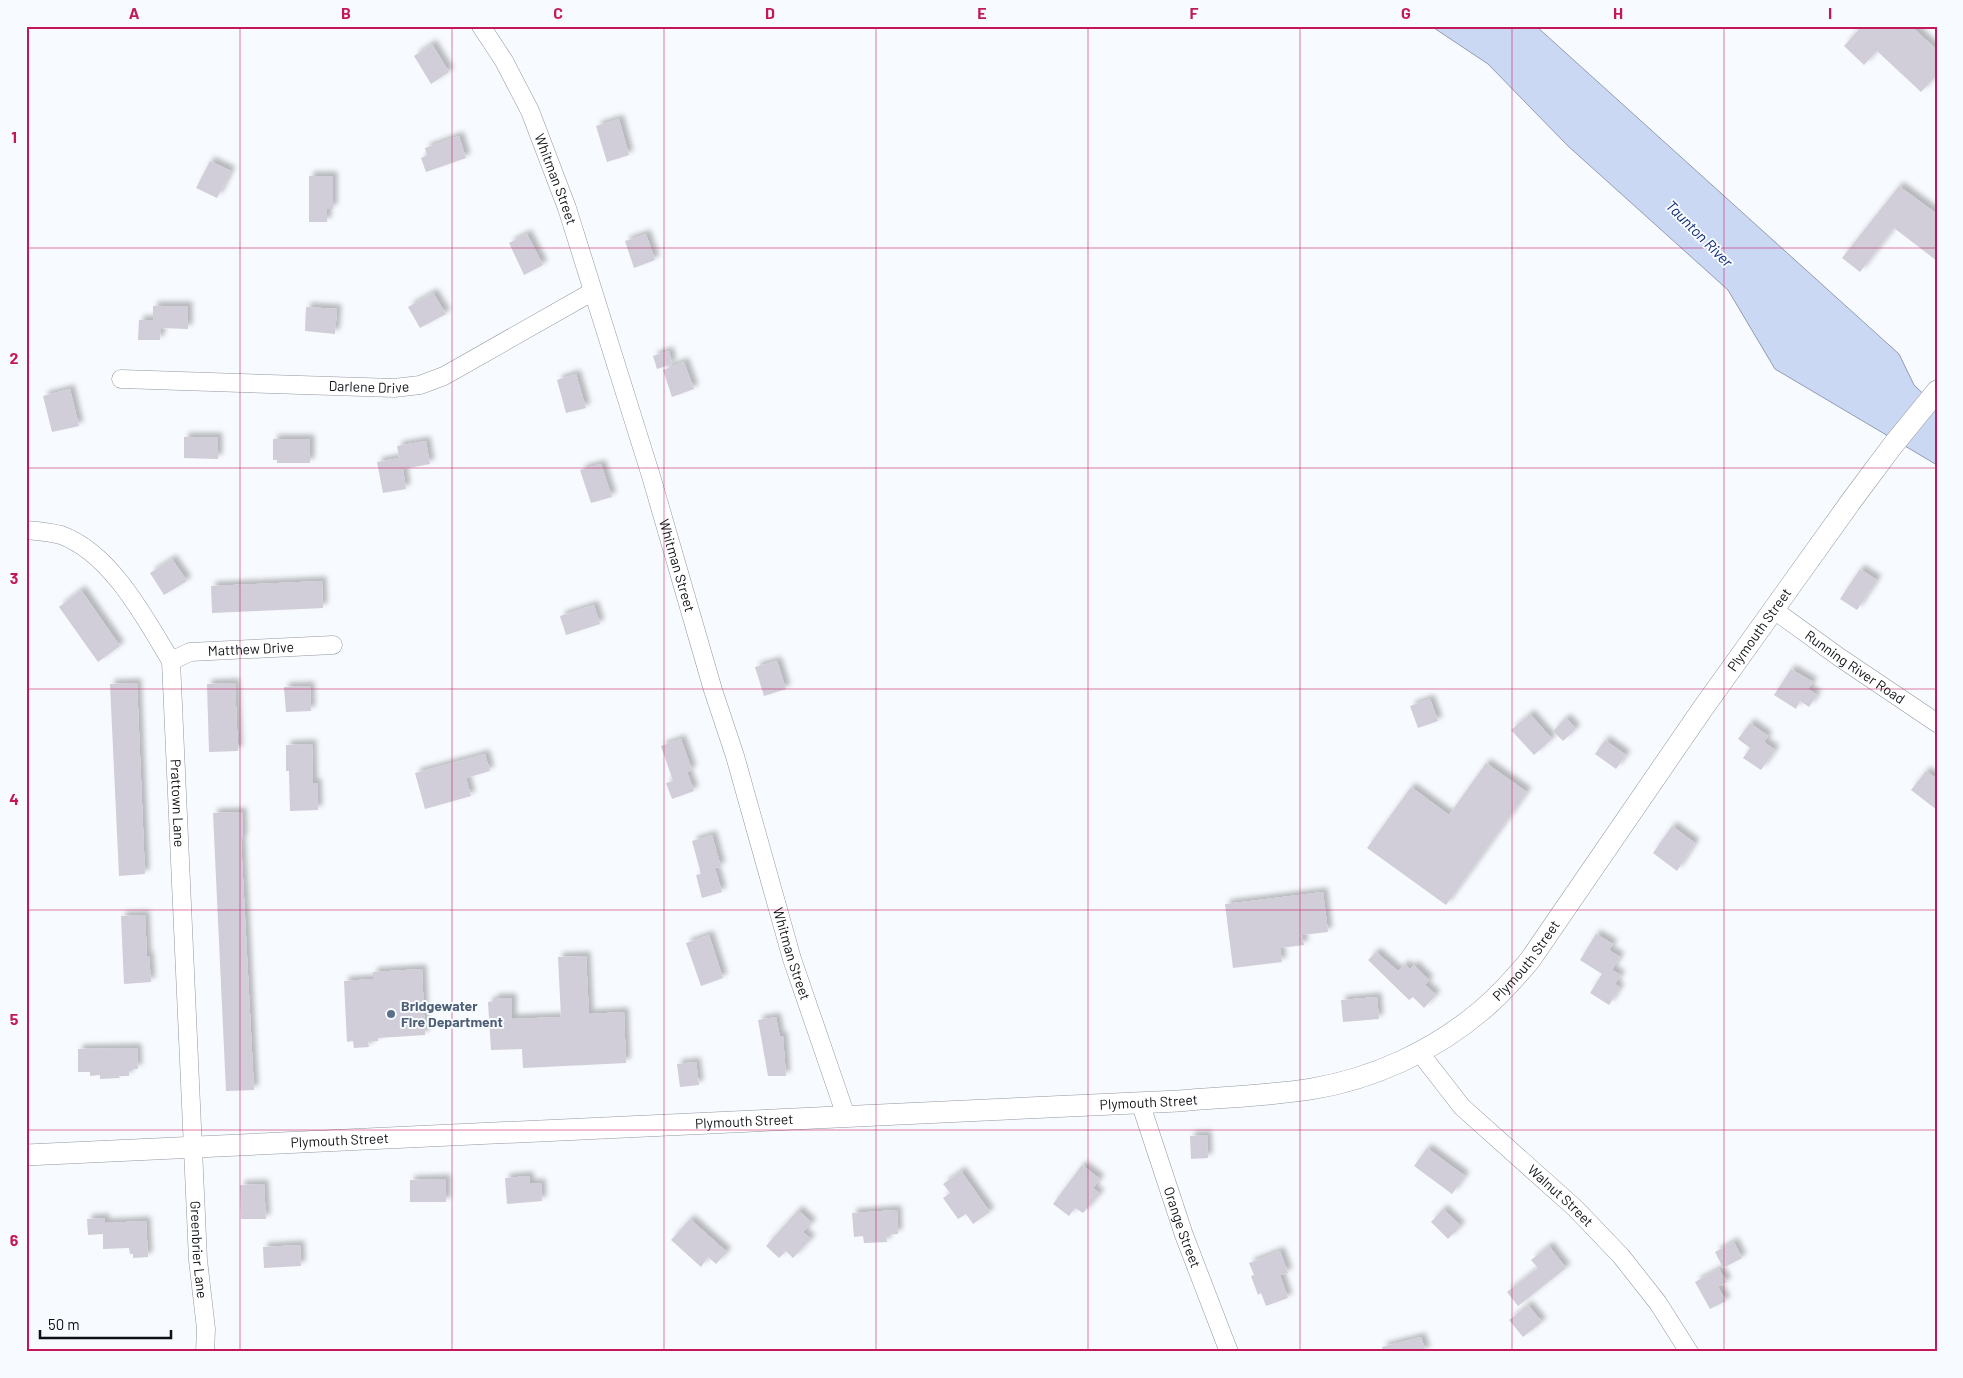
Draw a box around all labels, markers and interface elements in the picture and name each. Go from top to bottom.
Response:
text: A [129,3,140,22]
text: B [341,3,351,22]
text: C [553,3,563,22]
text: D [765,3,775,22]
text: E [977,3,987,22]
text: F [1190,3,1199,22]
text: G [1401,3,1411,22]
text: H [1613,3,1623,22]
text: I [1828,3,1832,22]
text: 1 [11,127,17,146]
street label: Whitman Street [531,131,581,227]
water label: Taunton River [1663,196,1737,271]
text: 2 [10,348,19,367]
street label: Darlene Drive [328,377,410,396]
street label: Whitman Street [656,517,699,614]
text: 3 [10,568,18,587]
street label: Plymouth Street [1723,584,1794,674]
street label: Running River Road [1802,626,1908,707]
street label: Matthew Drive [207,638,294,659]
street label: Prattown Lane [167,759,188,848]
text: 4 [9,789,19,808]
street label: Whitman Street [770,905,814,1002]
street label: Plymouth Street [1489,917,1563,1004]
place label: Bridgewater Fire Department [401,997,503,1030]
marker: Bridgewater Fire Department [385,1008,397,1020]
text: 5 [10,1009,19,1028]
street label: Plymouth Street [1099,1090,1198,1113]
street label: Plymouth Street [695,1110,794,1132]
street label: Plymouth Street [290,1129,389,1151]
street label: Walnut Street [1524,1161,1597,1230]
street label: Orange Street [1161,1184,1205,1270]
street label: Greenbrier Lane [187,1200,211,1299]
text: 6 [10,1230,19,1249]
scale bar [40,1308,171,1340]
text: 50 m [48,1315,80,1333]

